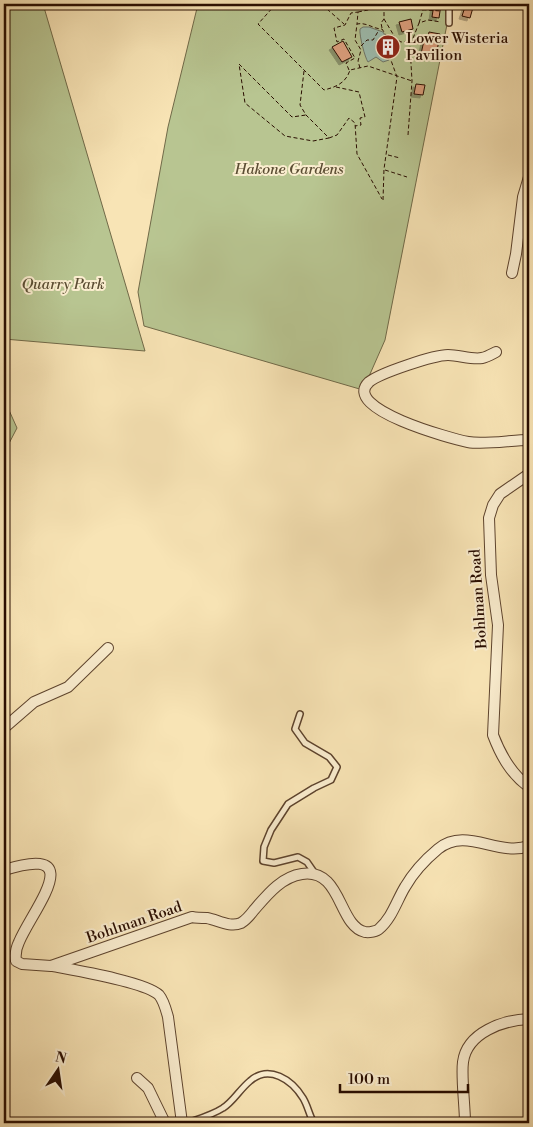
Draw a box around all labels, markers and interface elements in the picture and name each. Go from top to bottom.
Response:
place label: Lower Wisteria Pavilion [406,29,509,65]
building icon: Lower Wisteria Pavilion [375,34,401,60]
park label: Hakone Gardens [233,160,344,179]
park label: Quarry Park [21,275,105,294]
street label: Bohlman Road [466,548,492,650]
street label: Bohlman Road [83,897,185,948]
north arrow [32,1044,82,1094]
text: N [53,1048,68,1068]
scale bar [340,1062,468,1094]
text: 100 m [348,1070,390,1089]

